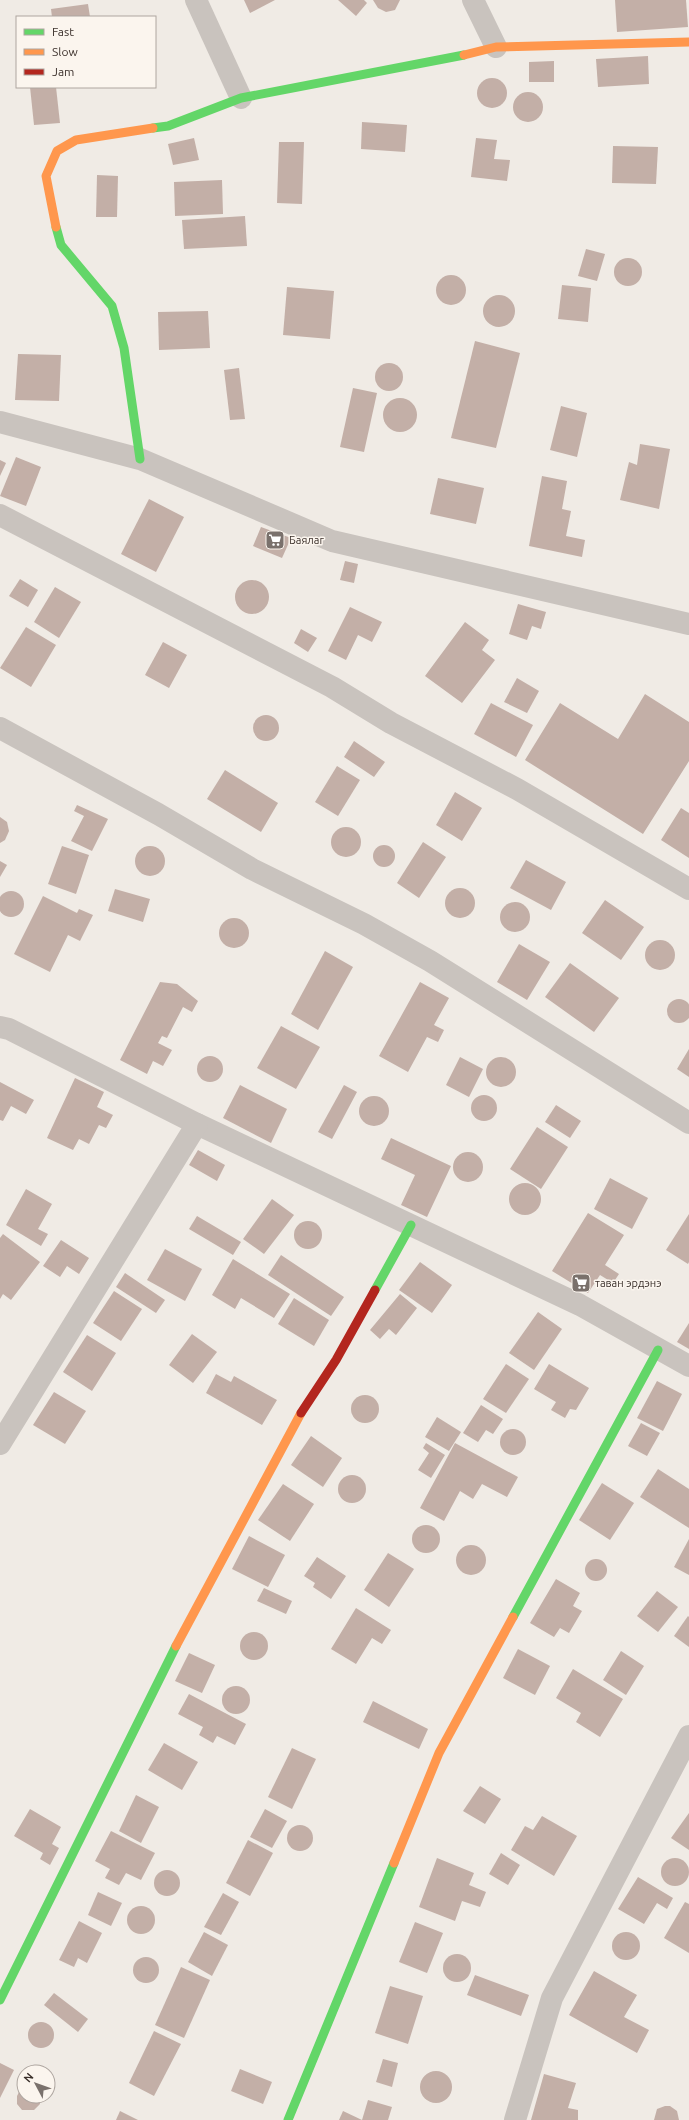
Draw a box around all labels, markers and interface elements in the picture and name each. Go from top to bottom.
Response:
legend [16,16,156,88]
text: Fast [52,25,74,38]
text: Slow [52,45,78,58]
text: Jam [52,65,74,78]
supermarket icon: Баялаг [264,529,286,551]
place label: Баялаг [289,534,324,546]
supermarket icon: таван эрдэнэ [570,1272,592,1294]
place label: таван эрдэнэ [595,1277,661,1289]
north arrow [16,2064,56,2104]
text: N [21,2070,36,2084]

